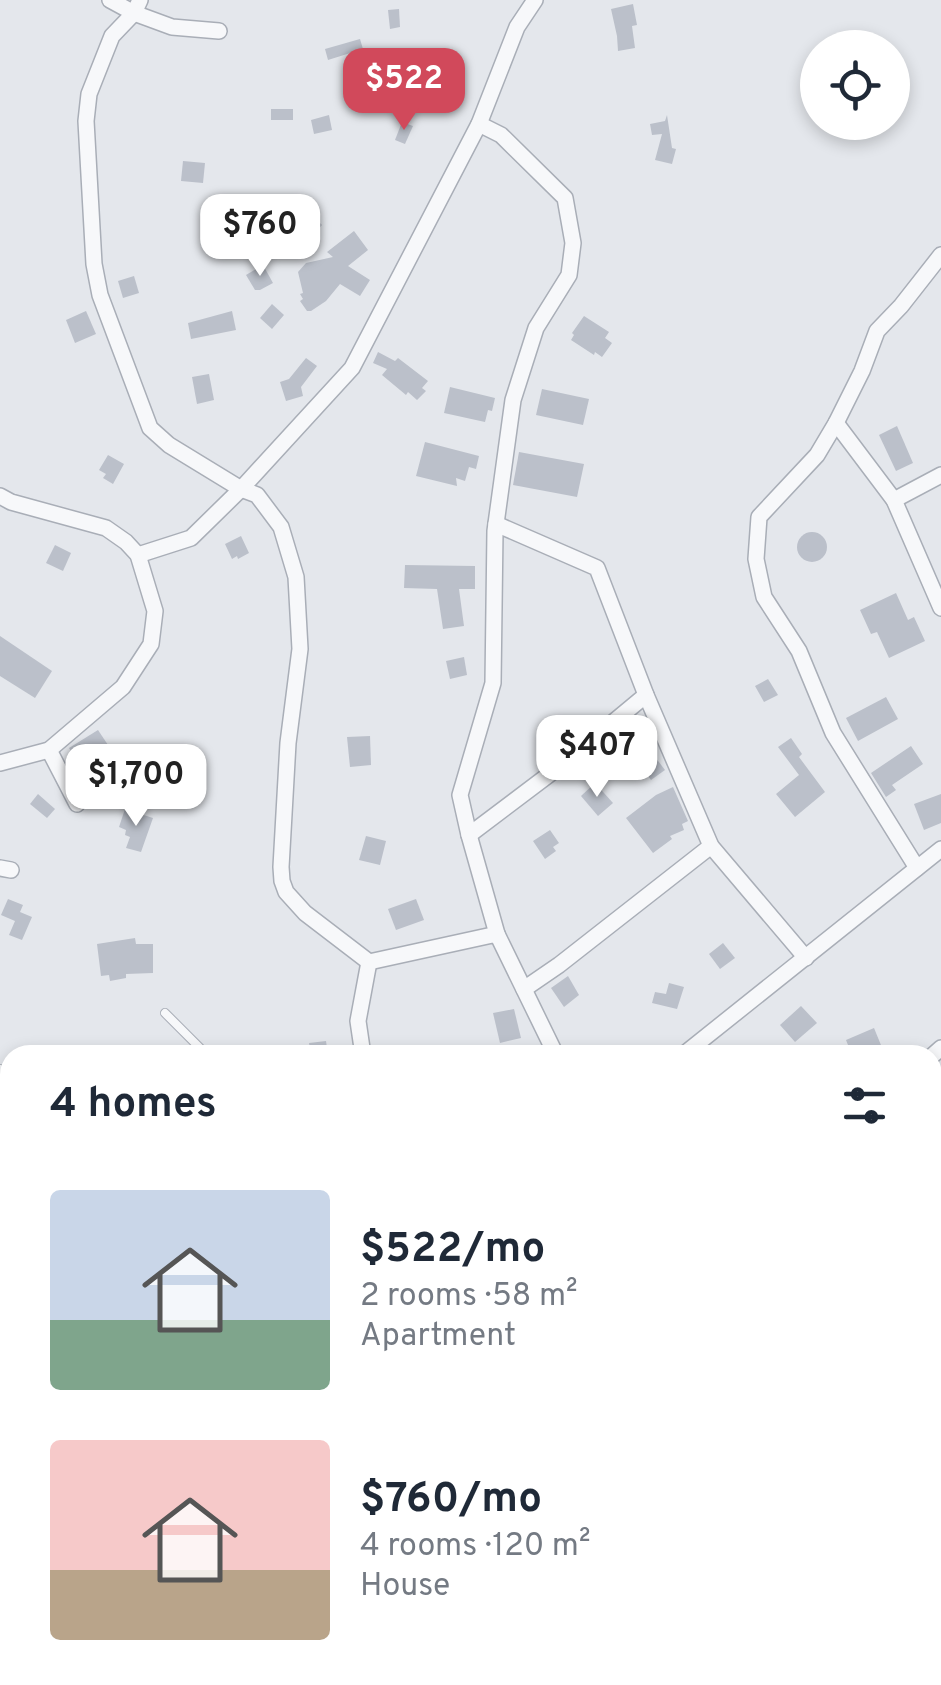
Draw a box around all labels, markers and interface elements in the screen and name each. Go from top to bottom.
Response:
map controls [800,30,910,140]
button: locate [800,30,910,140]
pin: $522 [345,48,463,133]
text: $522 [365,60,443,100]
pin: $760 [201,194,319,279]
text: $760 [222,206,298,246]
pin: $407 [538,715,656,800]
text: $407 [558,727,636,767]
pin: $1,700 [55,744,217,829]
text: $1,700 [87,756,185,796]
icon: filters [837,1078,892,1133]
text: 4 homes [50,1079,217,1132]
text: $522/mo [360,1224,545,1277]
icon: home [130,1230,250,1350]
text: 2 rooms · 58 m² [360,1277,578,1317]
text: Apartment [360,1317,516,1357]
text: $760/mo [360,1474,542,1527]
icon: home [130,1480,250,1600]
text: 4 rooms · 120 m² [360,1527,591,1567]
text: House [360,1567,450,1607]

